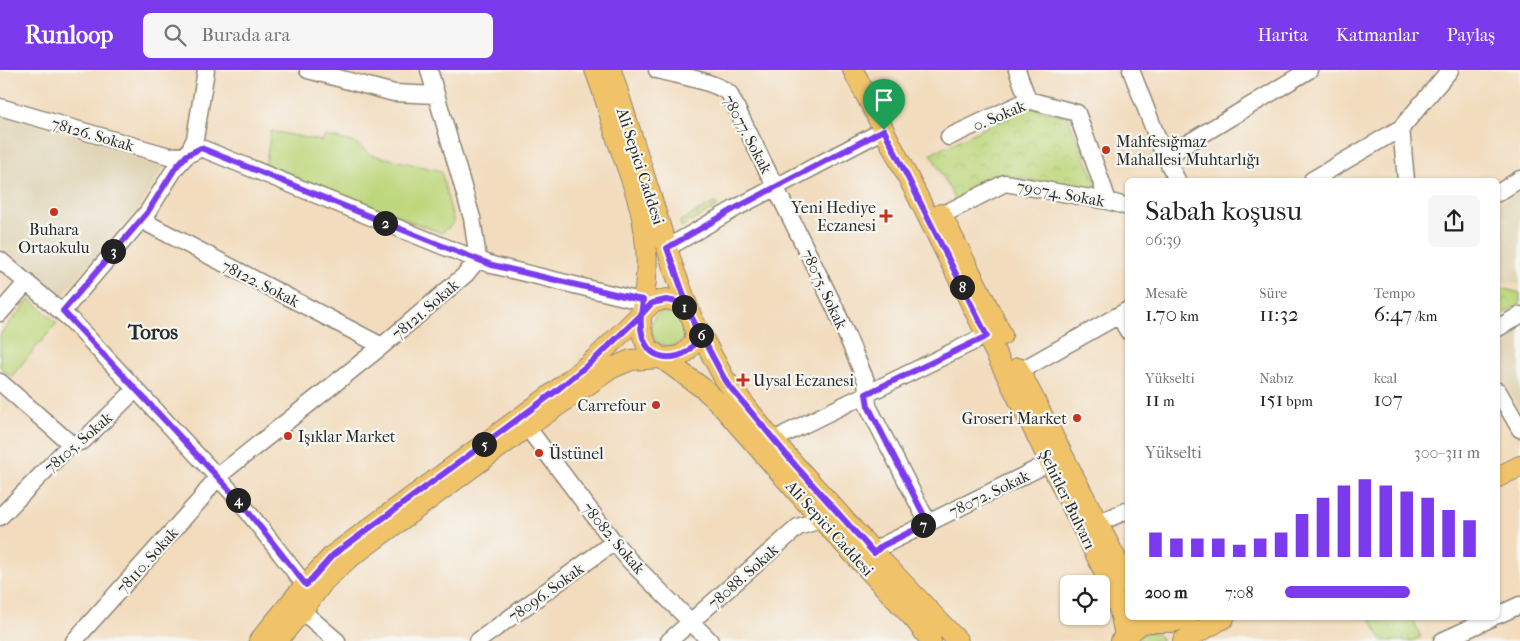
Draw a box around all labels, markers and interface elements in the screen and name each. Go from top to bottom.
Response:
search box [143,13,493,58]
text: Runloop [25,21,113,49]
icon: search [161,21,189,49]
text: Burada ara [201,24,290,46]
text: Harita [1258,25,1308,46]
text: Katmanlar [1336,25,1419,46]
text: Paylaş [1447,25,1495,46]
pin [863,79,905,130]
icon: arrive [870,86,898,114]
street label: 78077. Sokak [719,92,777,177]
street label: 0. Sokak [970,96,1029,135]
street label: Ali Sepici Caddesi [612,104,668,227]
street label: 78126. Sokak [49,114,137,156]
place label: Mahfesığmaz Mahallesi Muhtarlığı [1116,132,1260,169]
marker: Mahfesığmaz Mahallesi Muhtarlığı [1100,144,1112,156]
street label: 79074. Sokak [1016,176,1107,211]
text: Sabah koşusu [1145,194,1302,227]
button: share [1428,195,1480,247]
place label: Yeni Hediye Eczanesi [790,198,876,235]
marker: Buhara Ortaokulu [48,206,60,218]
pin: 2 [372,210,398,236]
marker: Yeni Hediye Eczanesi [880,210,892,222]
text: 2 [382,215,389,232]
place label: Buhara Ortaokulu [18,220,90,257]
text: 06:39 [1145,230,1181,249]
pin: 3 [100,238,126,264]
text: 3 [111,243,116,260]
street label: 78075. Sokak [798,246,852,333]
street label: 78122. Sokak [219,256,303,311]
pin: 8 [950,274,974,300]
street label: 78121. Sokak [388,275,463,343]
text: 8 [959,279,966,296]
text: Mesafe [1145,285,1188,302]
text: Süre [1259,285,1287,302]
text: Tempo [1374,285,1415,302]
pin: 1 [672,294,696,320]
text: 1 [682,299,687,316]
text: 1.70 [1145,302,1177,326]
text: 11:32 [1259,302,1299,326]
text: 6:47 [1374,302,1412,326]
text: km [1177,308,1199,325]
text: /km [1412,308,1437,325]
district label: Toros [127,320,178,344]
pin: 6 [688,322,714,348]
text: 6 [698,327,705,344]
text: Yükselti [1145,370,1195,387]
text: Nabız [1259,370,1294,387]
text: kcal [1374,370,1397,387]
place label: Uysal Eczanesi [753,371,854,390]
marker: Uysal Eczanesi [737,374,749,386]
text: 11 [1145,387,1160,411]
text: 151 [1259,387,1283,411]
text: 107 [1374,387,1403,411]
text: m [1160,393,1175,410]
text: bpm [1283,393,1313,410]
place label: Carrefour [578,396,646,415]
marker: Carrefour [650,399,662,411]
street label: 78105. Sokak [40,407,117,477]
place label: Groseri Market [962,409,1067,428]
marker: Groseri Market [1071,412,1083,424]
place label: Işıklar Market [298,427,396,447]
marker: Işıklar Market [282,430,294,442]
pin: 5 [472,432,496,456]
text: 5 [481,436,488,453]
text: Yükselti [1145,443,1202,462]
text: 300–311 m [1414,443,1480,462]
place label: Üstünel [549,444,604,463]
street label: Şehitler Bulvarı [1035,446,1100,552]
marker: Üstünel [533,447,545,459]
street label: 78072. Sokak [946,465,1033,521]
street label: Ali Sepici Caddesi [781,476,878,580]
pin: 4 [226,488,250,512]
text: 4 [234,492,243,509]
street label: 78082. Sokak [578,499,649,579]
pin: 7 [910,512,936,538]
text: 7 [920,517,927,534]
street label: 78110. Sokak [113,523,183,597]
street label: 78088. Sokak [705,540,783,613]
street label: 78096. Sokak [505,558,588,626]
map controls [1060,575,1110,625]
button: locate [1060,575,1110,625]
text: 200 m [1145,583,1188,602]
text: 7:08 [1225,583,1253,602]

